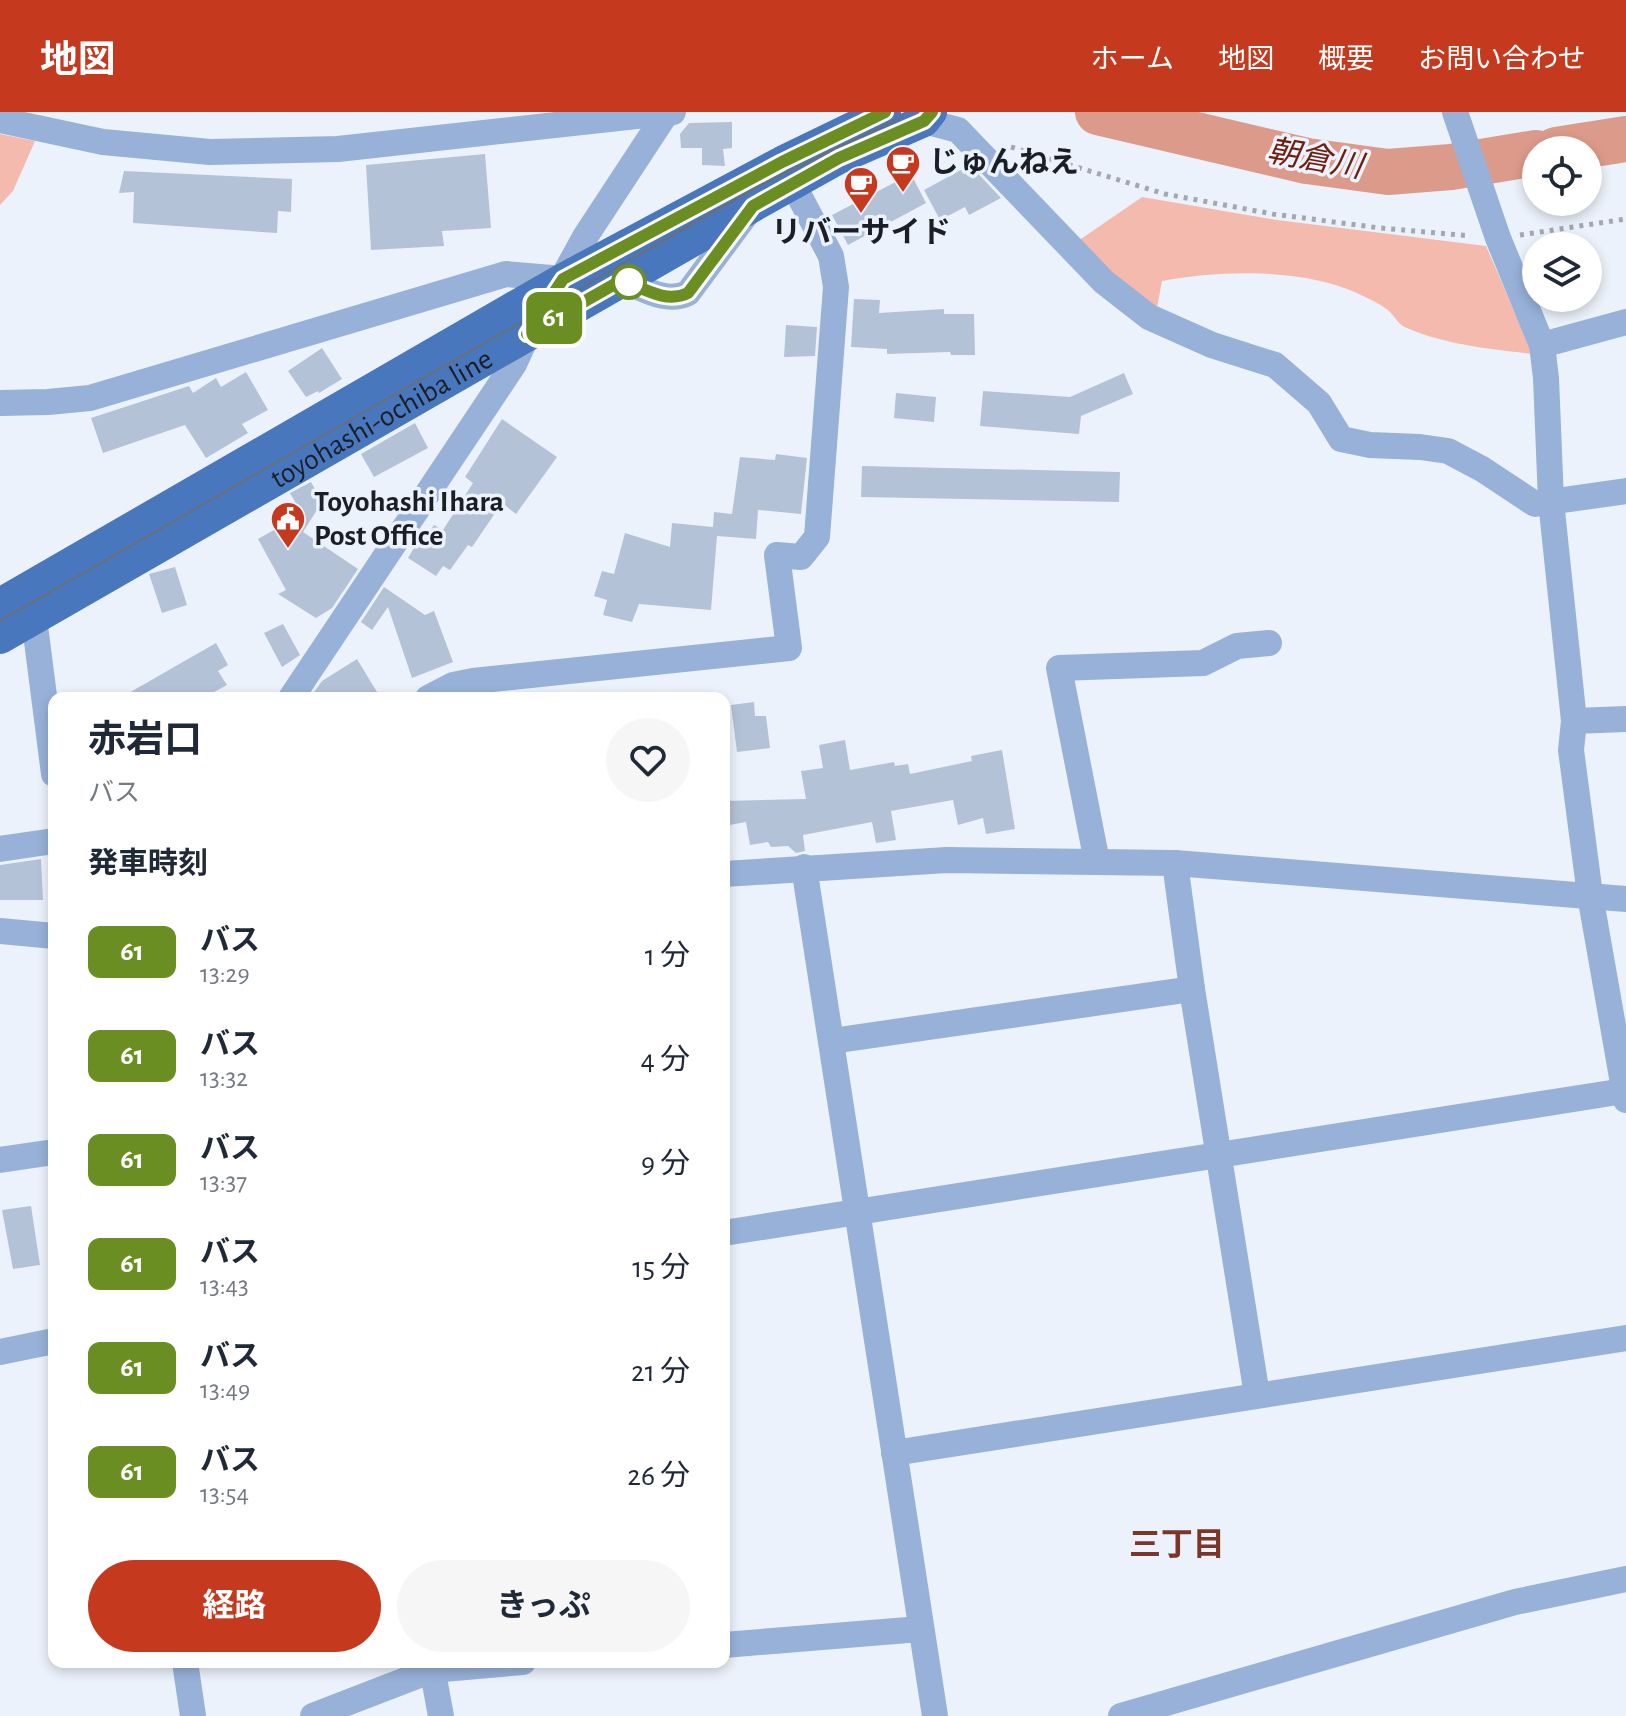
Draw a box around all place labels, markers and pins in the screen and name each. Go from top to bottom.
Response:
cafe icon: じゅんねえ [884,144,922,194]
place label: じゅんねえ [929,147,1079,178]
cafe icon: リバーサイド [842,165,880,215]
place label: リバーサイド [771,216,951,248]
unlabelled marker [612,265,646,299]
place label: Toyohashi Ihara Post Office [314,487,504,551]
public building icon: Toyohashi Ihara Post Office [269,500,307,550]

